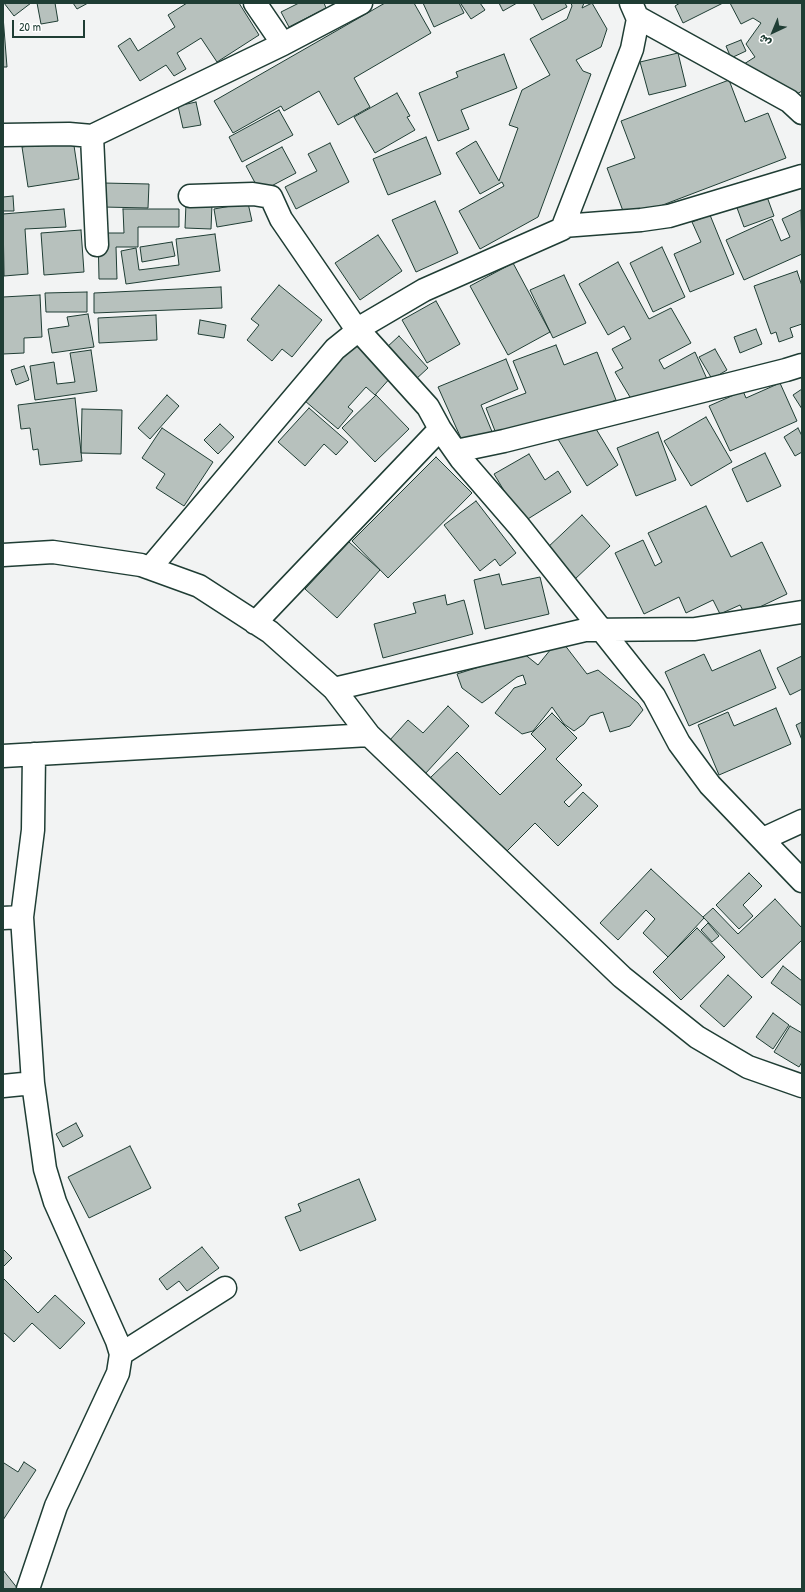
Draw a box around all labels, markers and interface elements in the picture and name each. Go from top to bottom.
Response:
scale bar [14,12,87,38]
north arrow [753,12,793,52]
text: 20 m [19,18,41,35]
text: ش [755,31,774,50]

